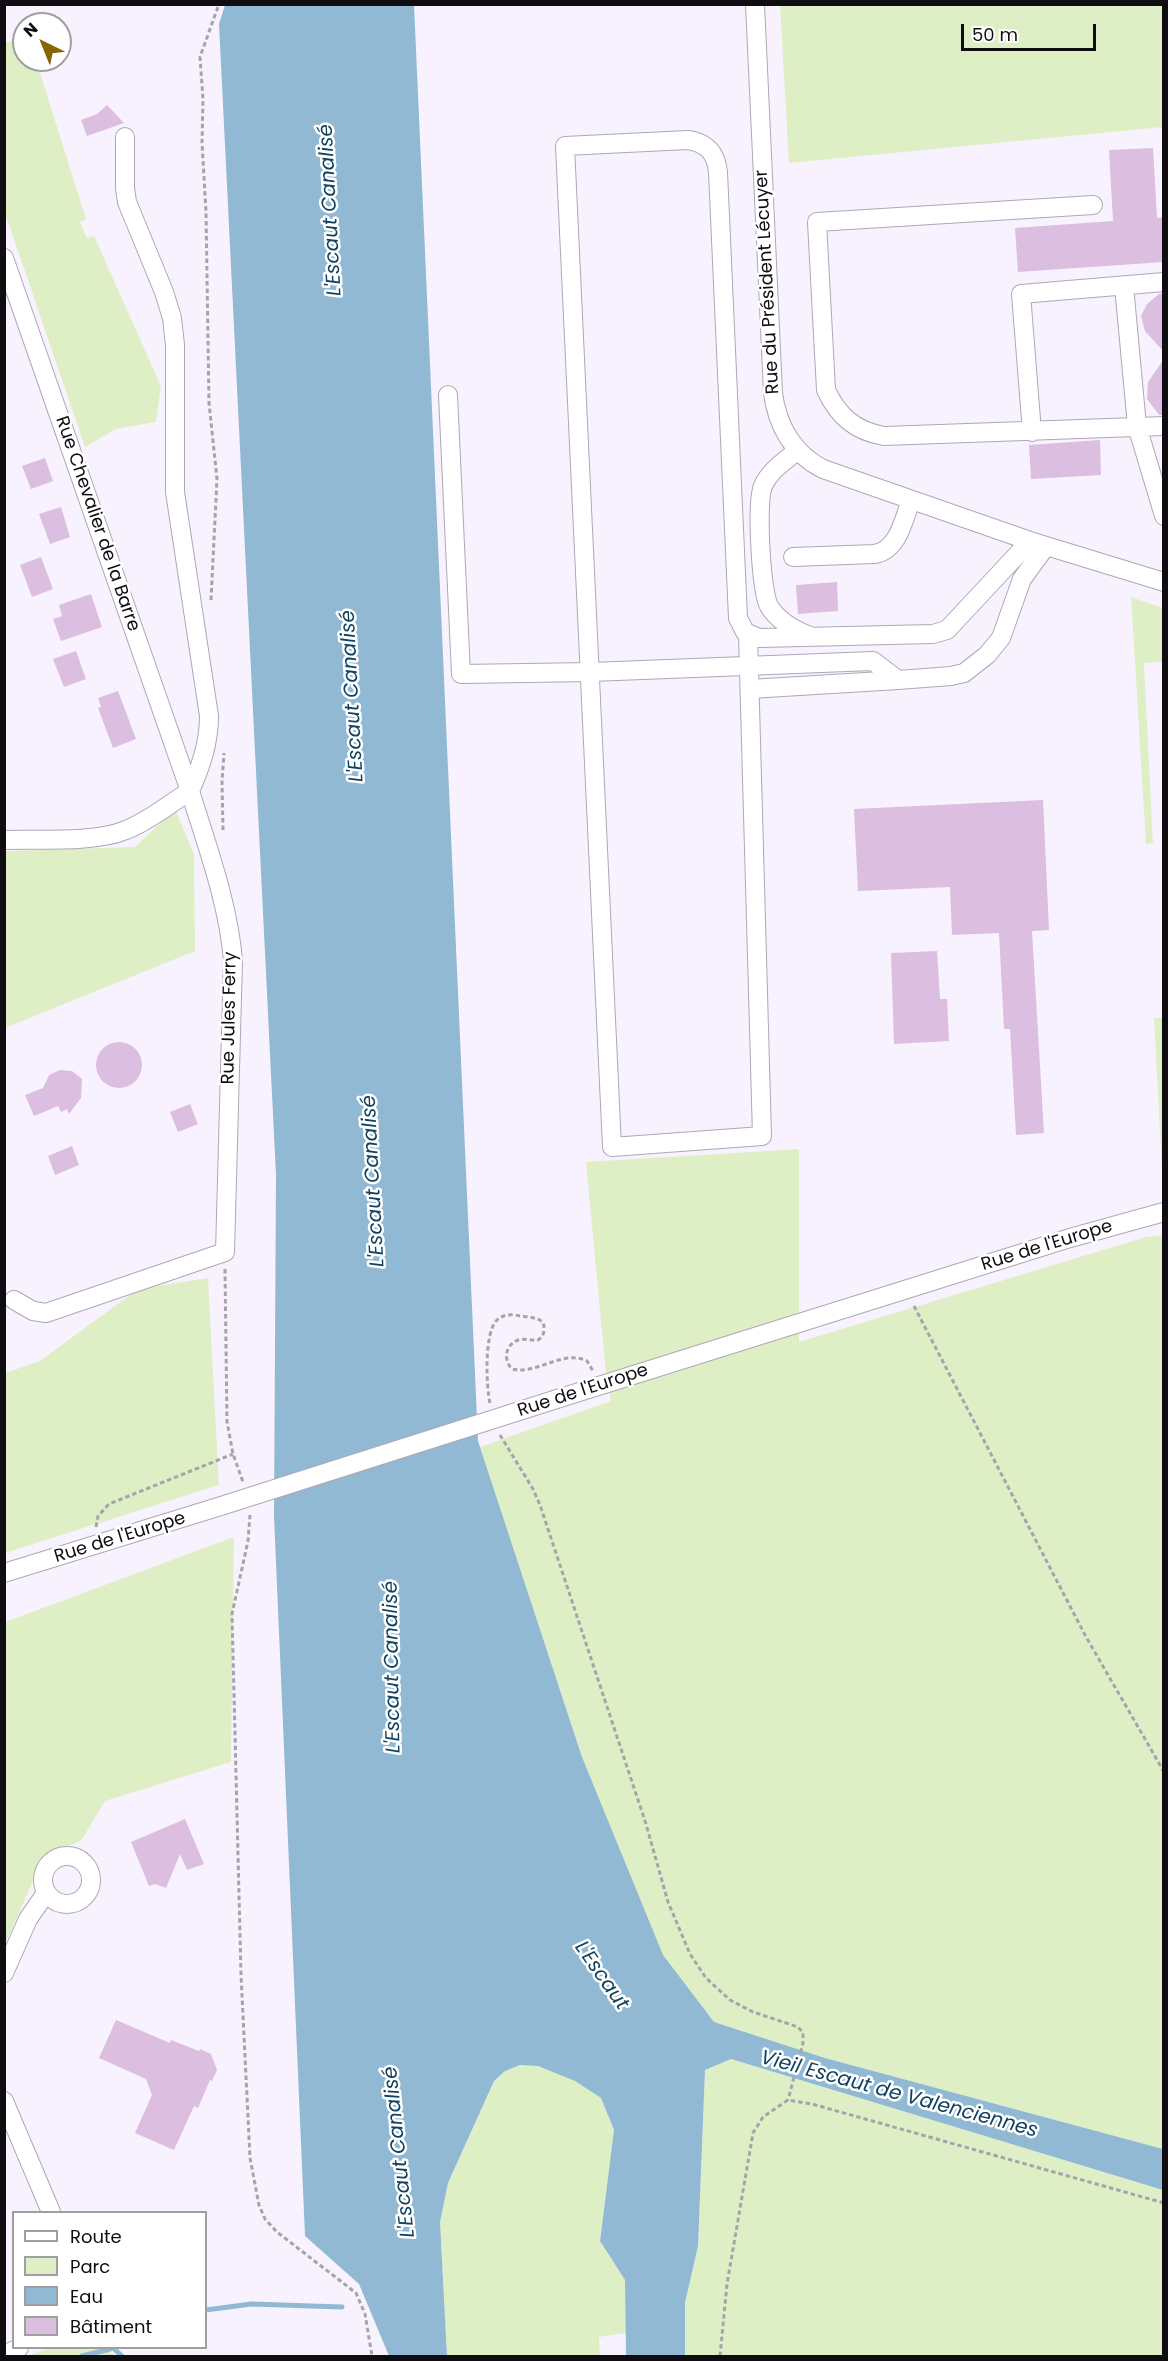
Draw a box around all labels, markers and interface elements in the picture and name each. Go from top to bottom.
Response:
north arrow [12,12,72,72]
scale bar [964,12,1099,50]
text: N [18,17,43,42]
text: 50 m [972,22,1018,47]
water label: L'Escaut Canalisé [315,123,347,297]
street label: Rue du Président Lécuyer [751,169,785,395]
street label: Rue Chevalier de la Barre [50,414,144,634]
water label: L'Escaut Canalisé [337,609,369,783]
street label: Rue Jules Ferry [218,951,242,1085]
water label: L'Escaut Canalisé [358,1094,390,1268]
street label: Rue de l'Europe [979,1216,1115,1276]
street label: Rue de l'Europe [515,1360,651,1422]
street label: Rue de l'Europe [52,1508,188,1568]
water label: L'Escaut Canalisé [379,1581,407,1753]
water label: L'Escaut [569,1937,633,2015]
water label: Vieil Escaut de Valenciennes [758,2046,1040,2144]
water label: L'Escaut Canalisé [379,2065,421,2239]
legend [12,2211,207,2349]
text: Route [70,2224,122,2249]
text: Parc [70,2254,110,2279]
text: Eau [70,2284,103,2309]
text: Bâtiment [70,2314,152,2339]

